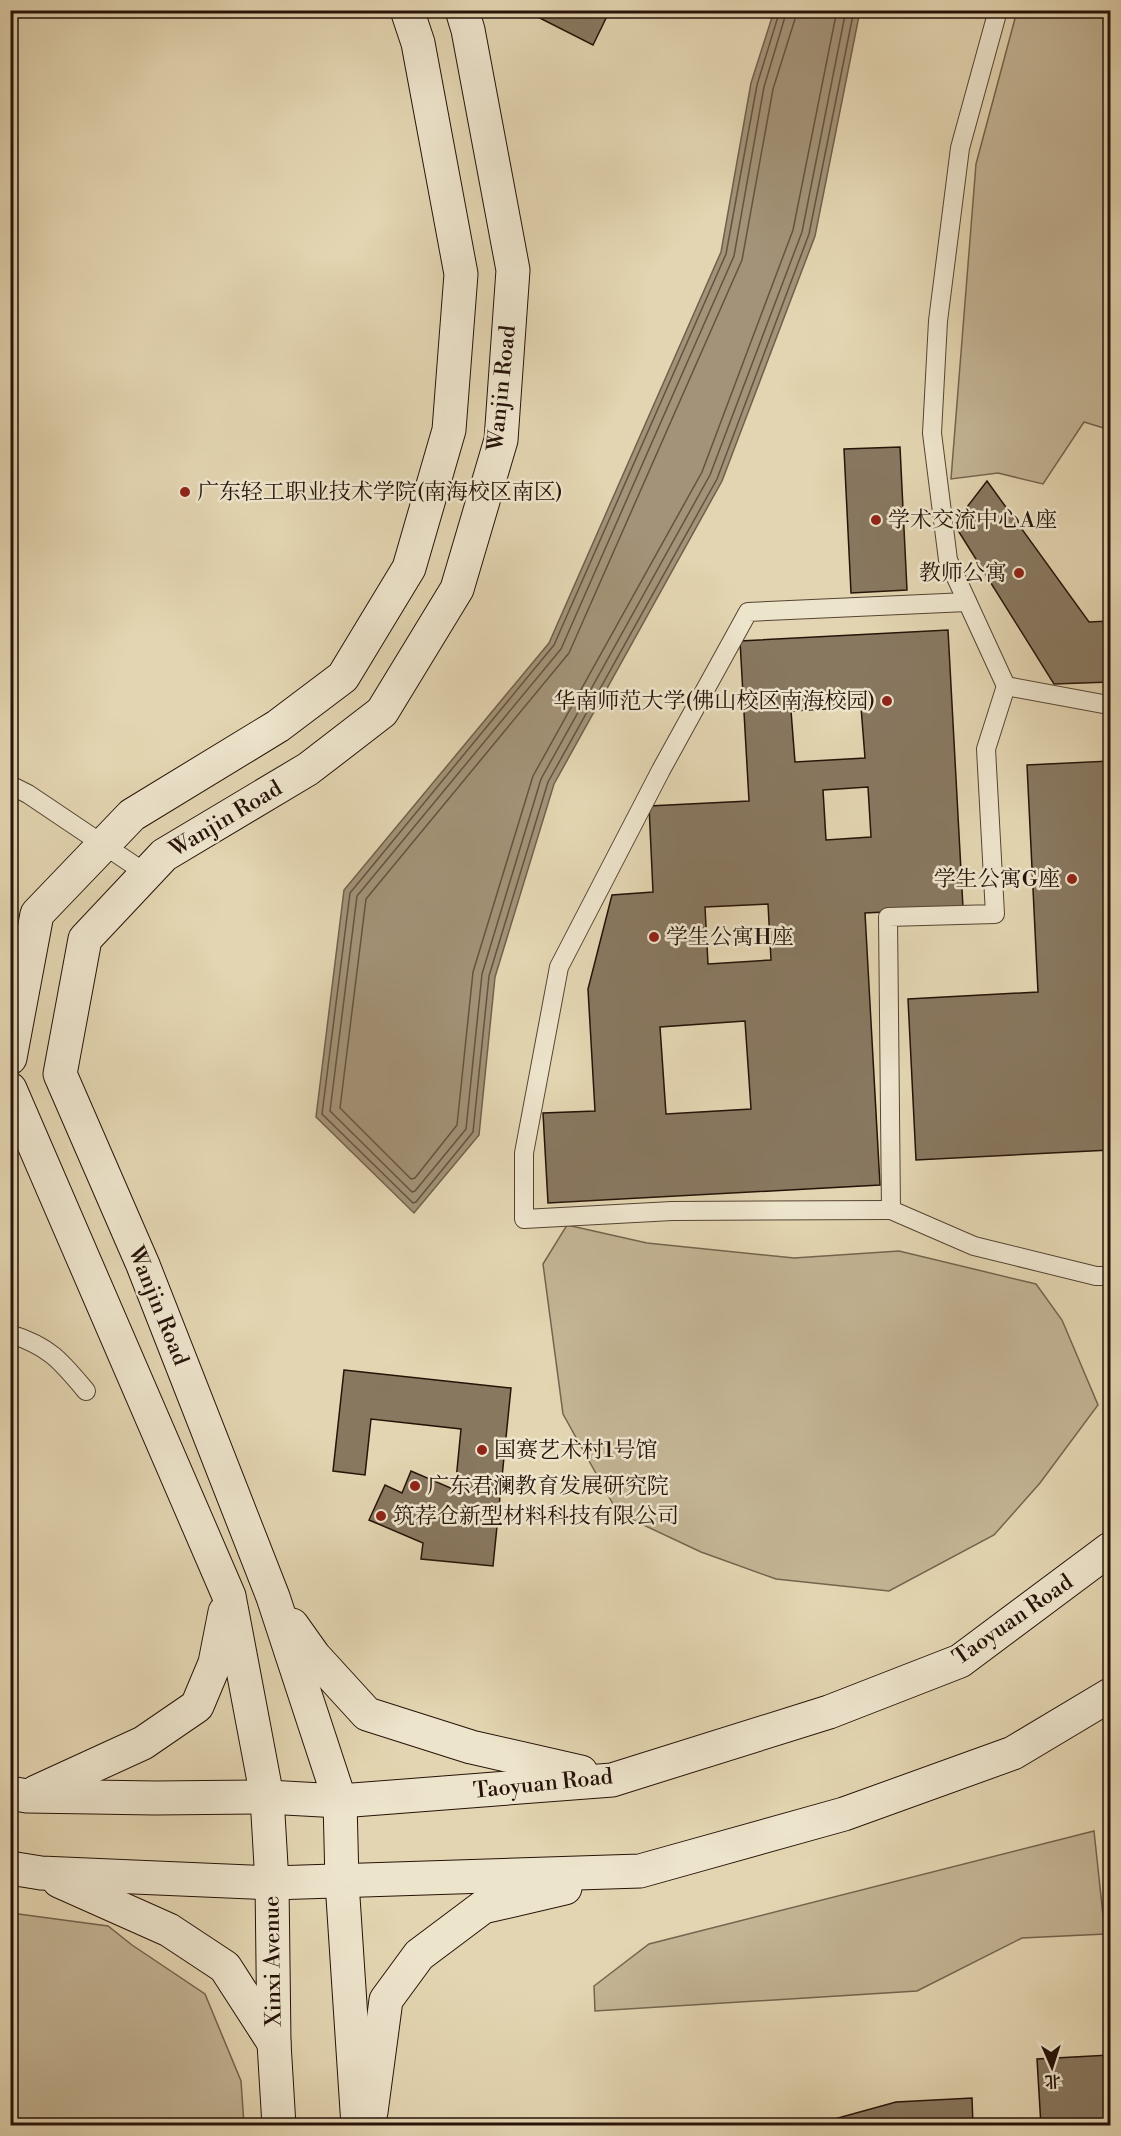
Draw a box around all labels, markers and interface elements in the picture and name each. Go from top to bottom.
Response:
street label: Wanjin Road [482,323,522,453]
place label: 广东轻工职业技术学院(南海校区南区) [197,479,563,506]
marker: 广东轻工职业技术学院(南海校区南区) [178,485,192,499]
place label: 学术交流中心A座 [888,507,1057,534]
marker: 学术交流中心A座 [869,513,883,527]
place label: 教师公寓 [919,560,1007,587]
marker: 教师公寓 [1012,566,1026,580]
place label: 华南师范大学(佛山校区南海校园) [553,688,875,715]
marker: 华南师范大学(佛山校区南海校园) [880,694,894,708]
street label: Wanjin Road [164,775,287,864]
place label: 学生公寓G座 [934,866,1060,893]
marker: 学生公寓G座 [1065,872,1079,886]
place label: 学生公寓H座 [666,924,794,951]
marker: 学生公寓H座 [647,930,661,944]
street label: Wanjin Road [122,1242,194,1370]
place label: 国赛艺术村1号馆 [494,1437,657,1464]
marker: 国赛艺术村1号馆 [475,1443,489,1457]
place label: 广东君澜教育发展研究院 [427,1473,669,1500]
marker: 广东君澜教育发展研究院 [408,1479,422,1493]
place label: 筑荐仓新型材料科技有限公司 [393,1503,679,1530]
marker: 筑荐仓新型材料科技有限公司 [374,1509,388,1523]
street label: Taoyuan Road [948,1568,1079,1671]
street label: Taoyuan Road [472,1763,615,1805]
street label: Xinxi Avenue [258,1895,288,2028]
north arrow [1022,2037,1082,2097]
text: 北 [1044,2071,1061,2091]

